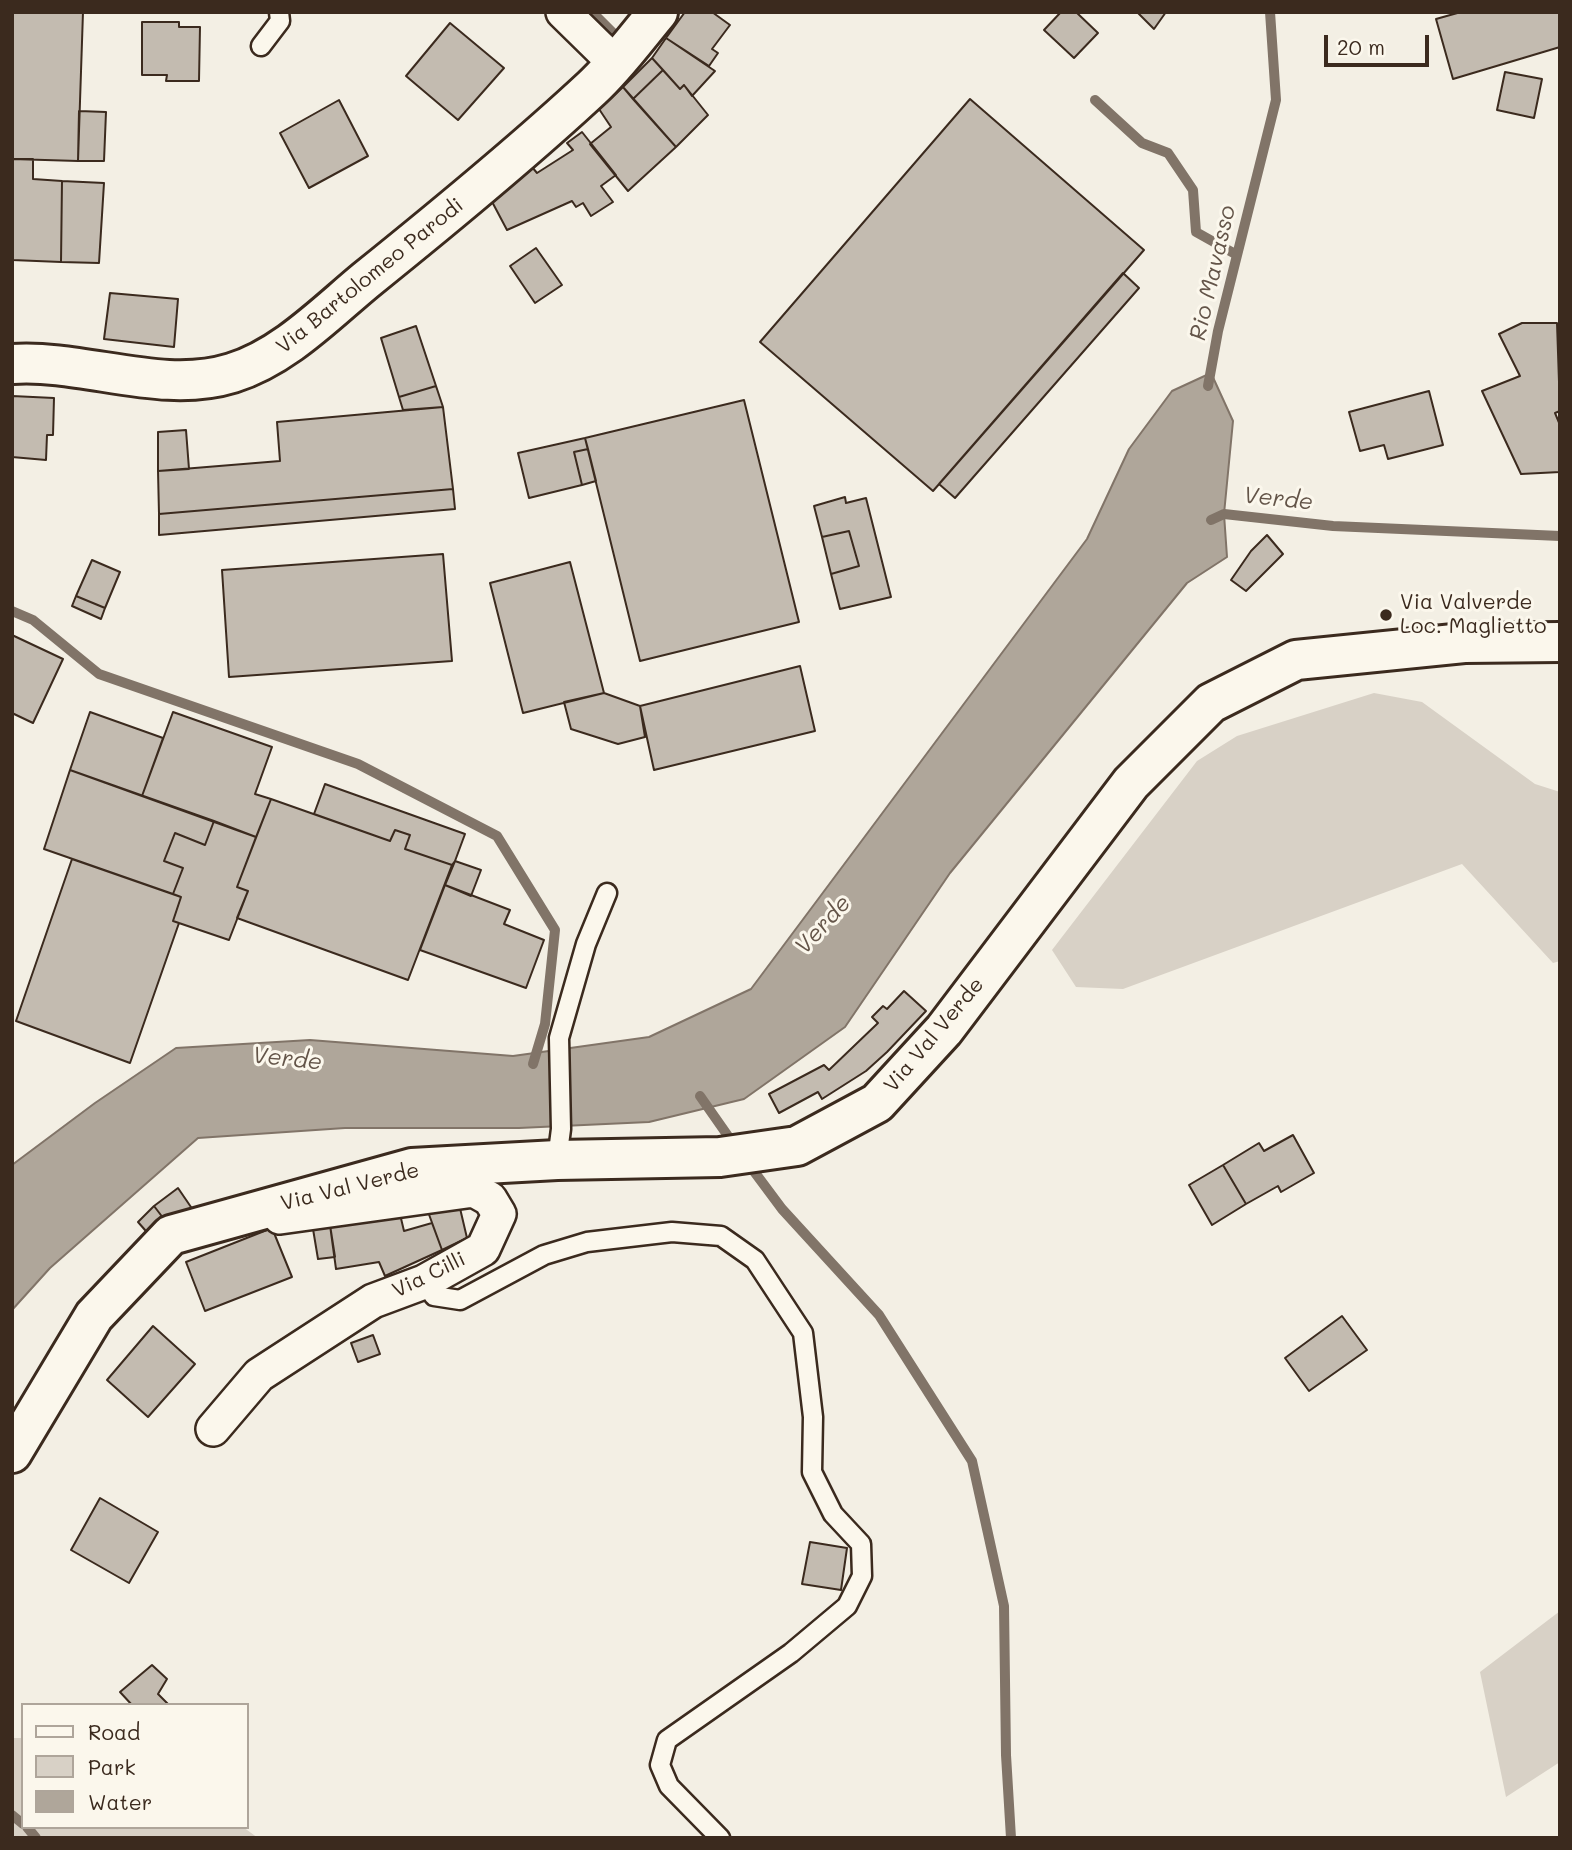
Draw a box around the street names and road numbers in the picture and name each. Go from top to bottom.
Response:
street label: Via Bartolomeo Parodi [271,193,469,359]
street label: Via Val Verde [879,973,989,1097]
street label: Via Val Verde [278,1158,422,1216]
street label: Via Cilli [388,1247,470,1303]

